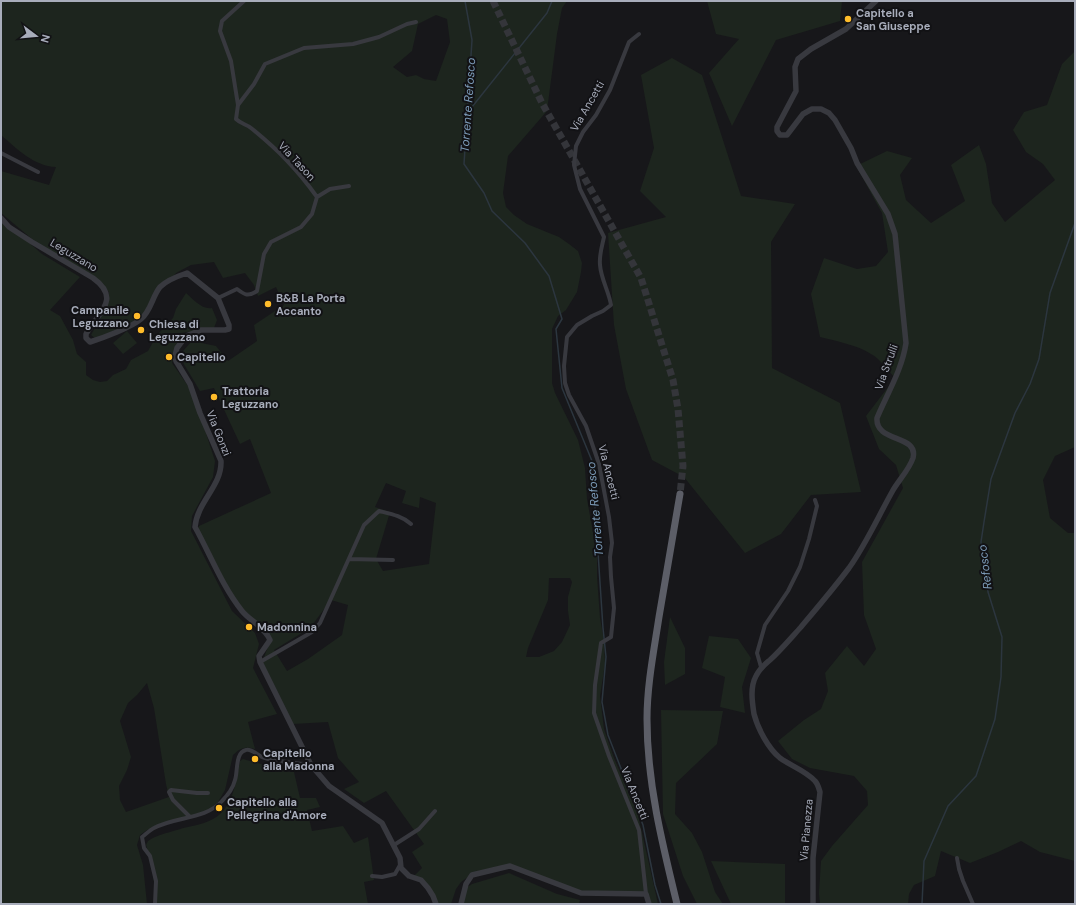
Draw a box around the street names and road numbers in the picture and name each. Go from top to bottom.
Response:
street label: Via Ancetti [567,78,607,134]
street label: Via Tason [275,138,319,184]
street label: Leguzzano [48,235,100,275]
street label: Via Strulli [871,342,901,392]
street label: Via Gonzi [204,408,234,458]
street label: Via Ancetti [595,443,623,501]
street label: Via Ancetti [618,764,652,822]
street label: Via Pianezza [796,798,816,862]

